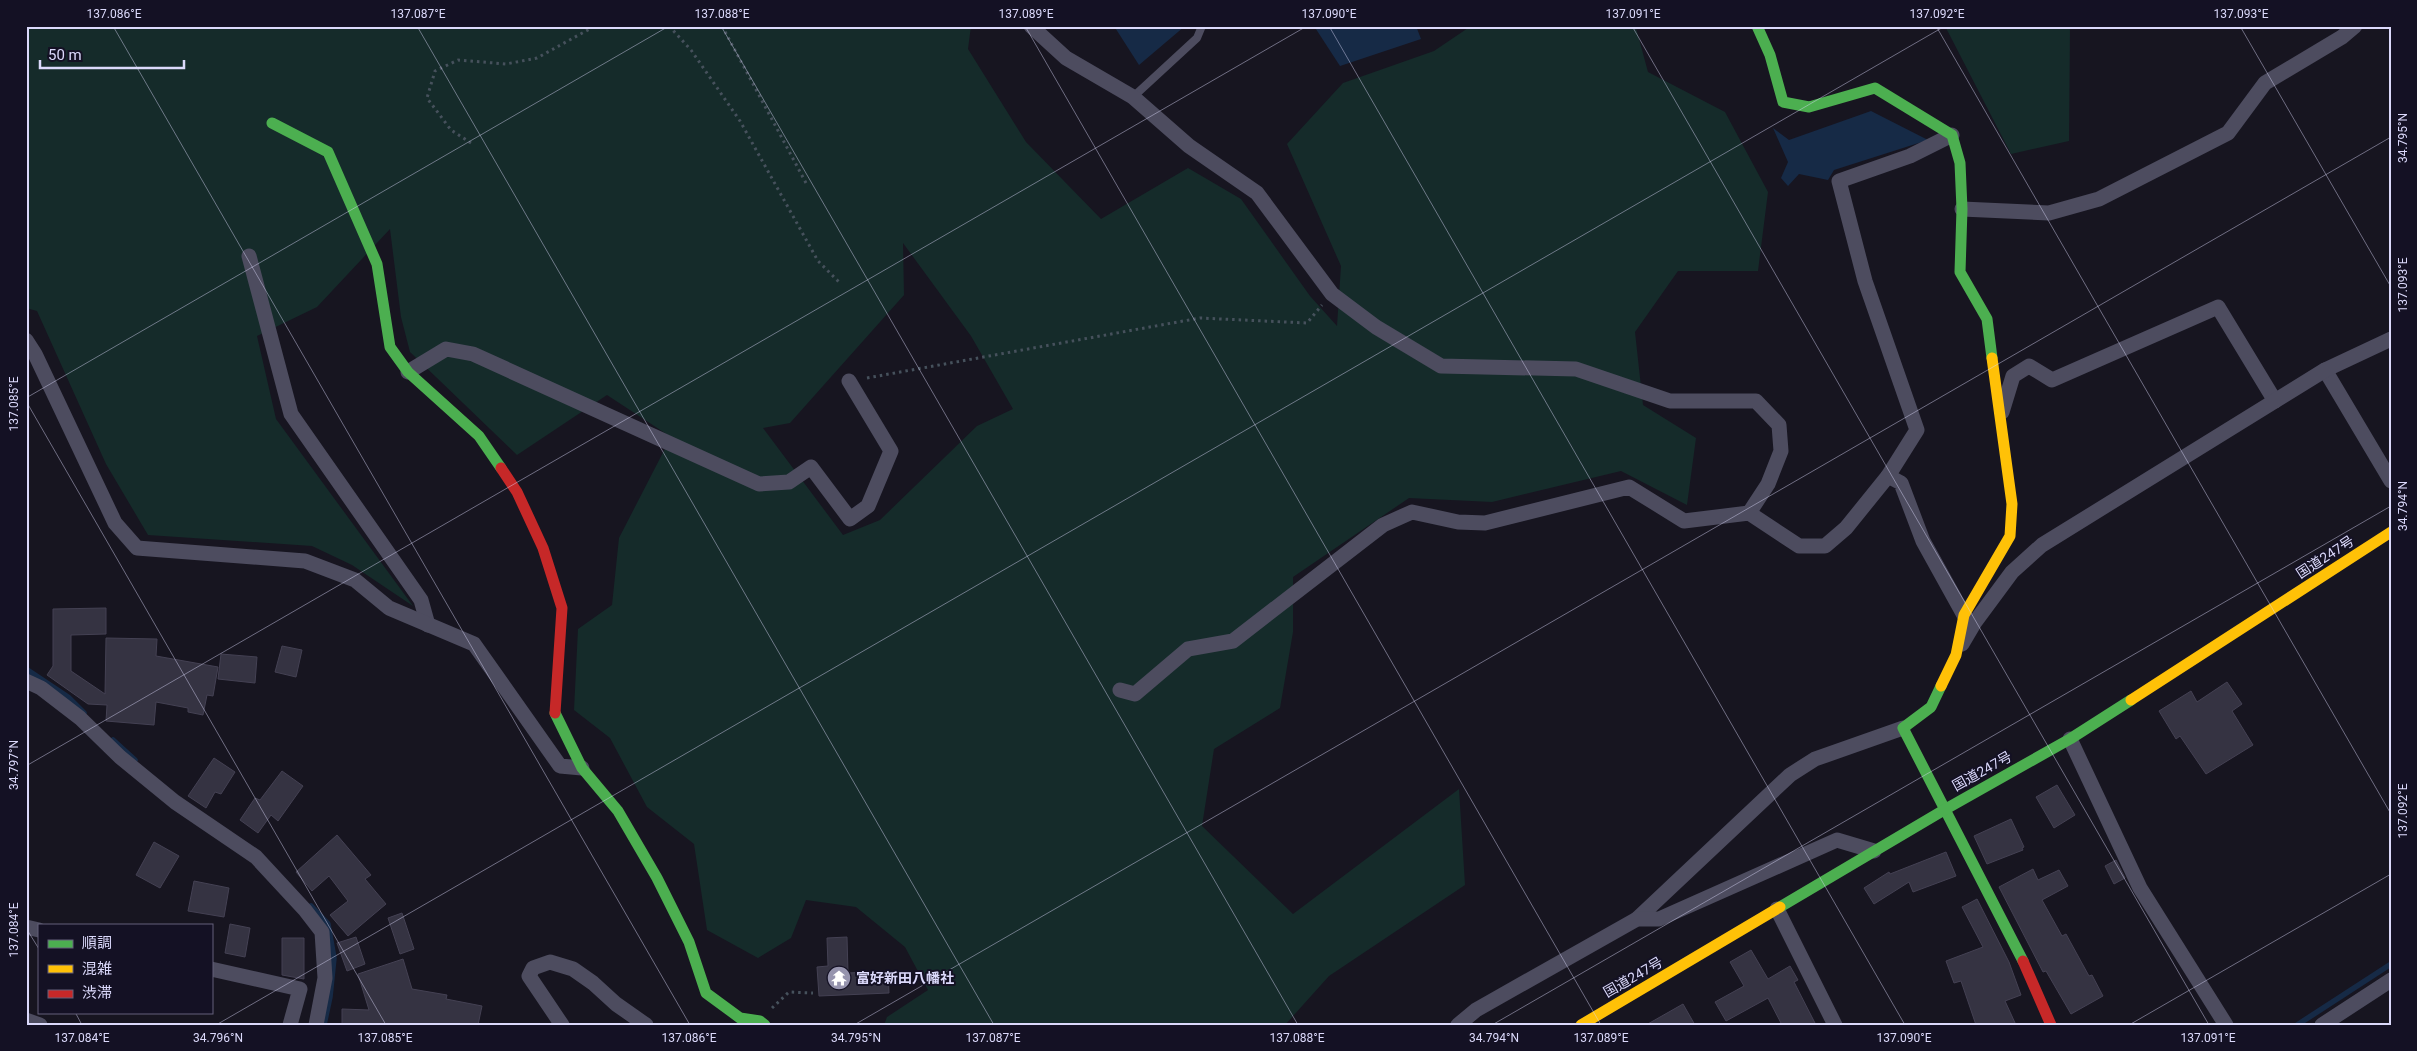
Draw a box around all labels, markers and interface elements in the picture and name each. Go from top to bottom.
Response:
text: 137.086°E [87,7,142,21]
text: 137.087°E [391,7,446,21]
text: 137.088°E [695,7,750,21]
text: 137.089°E [999,7,1054,21]
text: 137.090°E [1302,7,1357,21]
text: 137.091°E [1606,7,1661,21]
text: 137.092°E [1910,7,1965,21]
text: 137.093°E [2214,7,2269,21]
scale bar [40,38,184,70]
text: 50 m [48,46,82,64]
text: 34.795°N [2396,113,2410,163]
text: 137.093°E [2396,257,2410,312]
text: 137.085°E [7,376,21,431]
text: 34.794°N [2396,481,2410,531]
street label: 国道247号 [2293,532,2357,582]
text: 34.797°N [7,740,21,790]
street label: 国道247号 [1949,748,2015,794]
text: 137.092°E [2396,783,2410,838]
text: 137.084°E [7,902,21,957]
legend [38,924,212,1014]
text: 順調 [82,934,112,952]
street label: 国道247号 [1601,954,1665,1000]
text: 混雑 [82,960,112,978]
temple icon: 富好新田八幡社 [826,965,852,991]
place label: 富好新田八幡社 [856,970,954,986]
text: 渋滞 [82,984,112,1002]
text: 137.084°E [55,1031,110,1045]
text: 34.796°N [193,1031,243,1045]
text: 137.085°E [358,1031,413,1045]
text: 137.086°E [662,1031,717,1045]
text: 34.795°N [831,1031,881,1045]
text: 137.087°E [966,1031,1021,1045]
text: 137.088°E [1270,1031,1325,1045]
text: 34.794°N [1469,1031,1519,1045]
text: 137.089°E [1574,1031,1629,1045]
text: 137.090°E [1877,1031,1932,1045]
text: 137.091°E [2181,1031,2236,1045]

